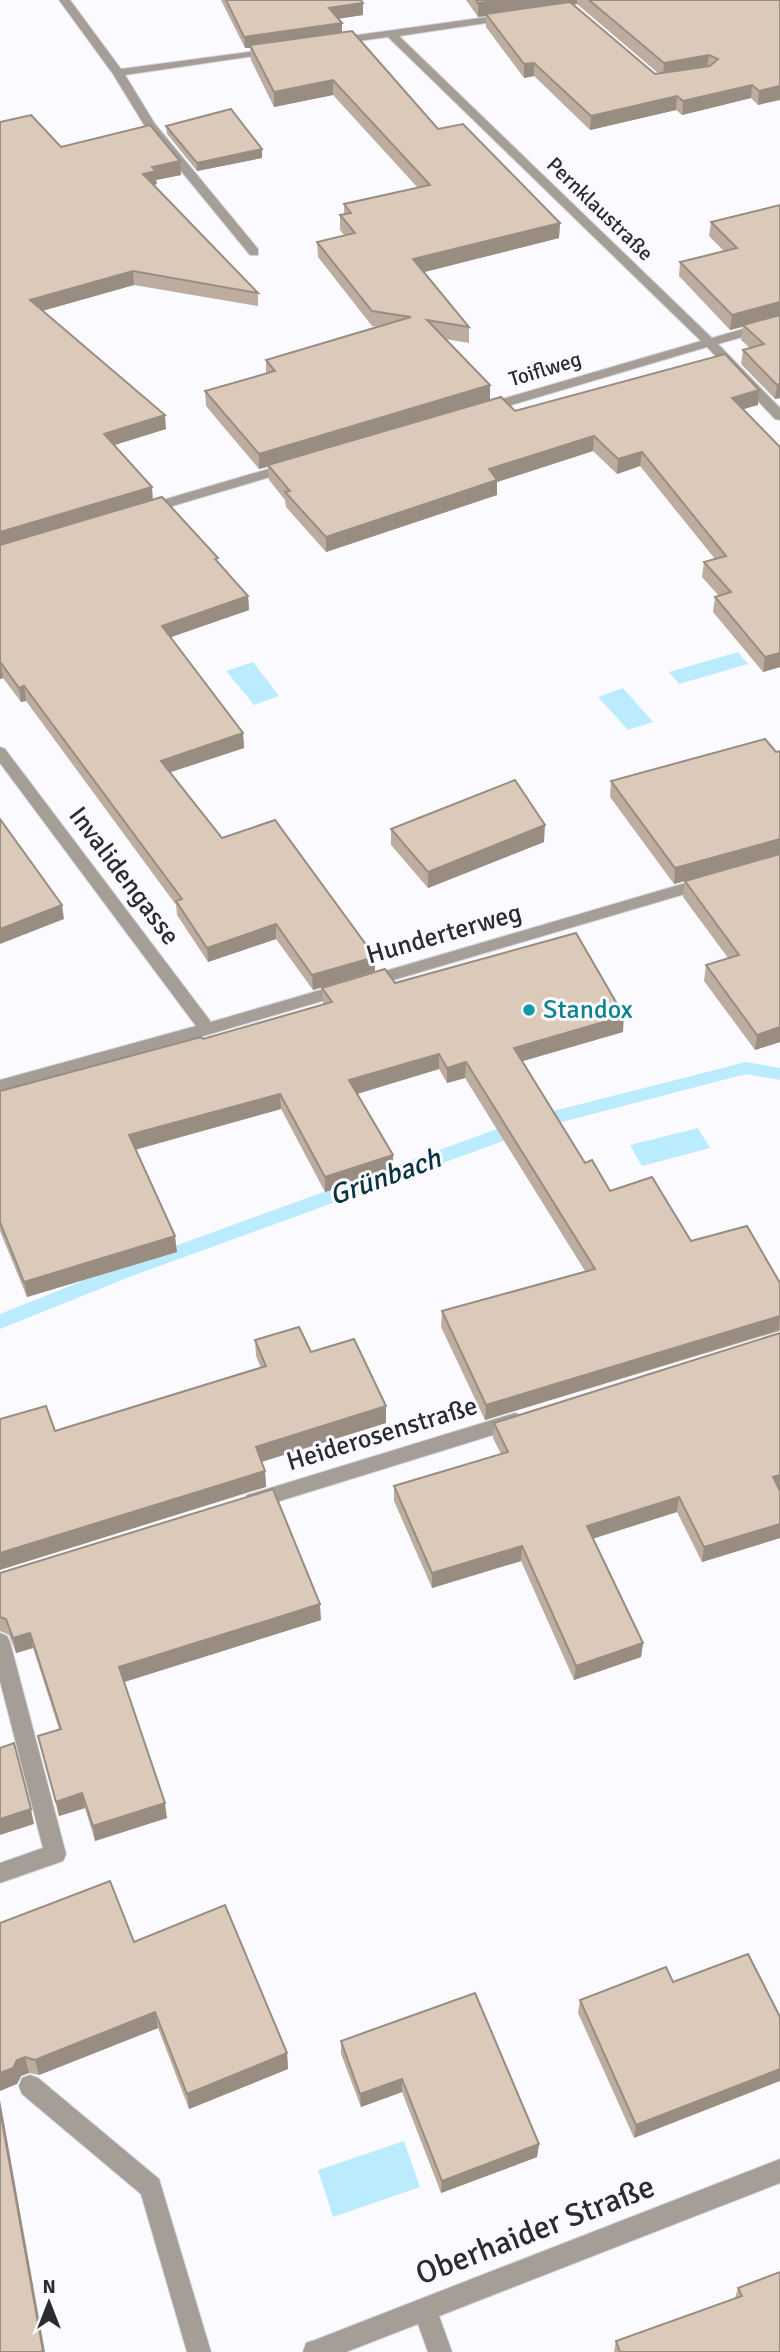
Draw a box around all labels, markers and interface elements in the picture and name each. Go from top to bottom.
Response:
street label: Pernklaustraße [541,152,659,266]
street label: Toiflweg [506,346,584,392]
street label: Invalidengasse [62,801,186,951]
street label: Hunderterweg [363,897,525,971]
place label: Standox [543,994,633,1026]
marker: Standox [521,1002,537,1018]
water label: Grünbach [325,1141,446,1213]
street label: Heiderosenstraße [283,1390,481,1478]
street label: Oberhaider Straße [410,2167,660,2293]
north arrow [14,2268,84,2338]
text: N [42,2275,56,2299]

